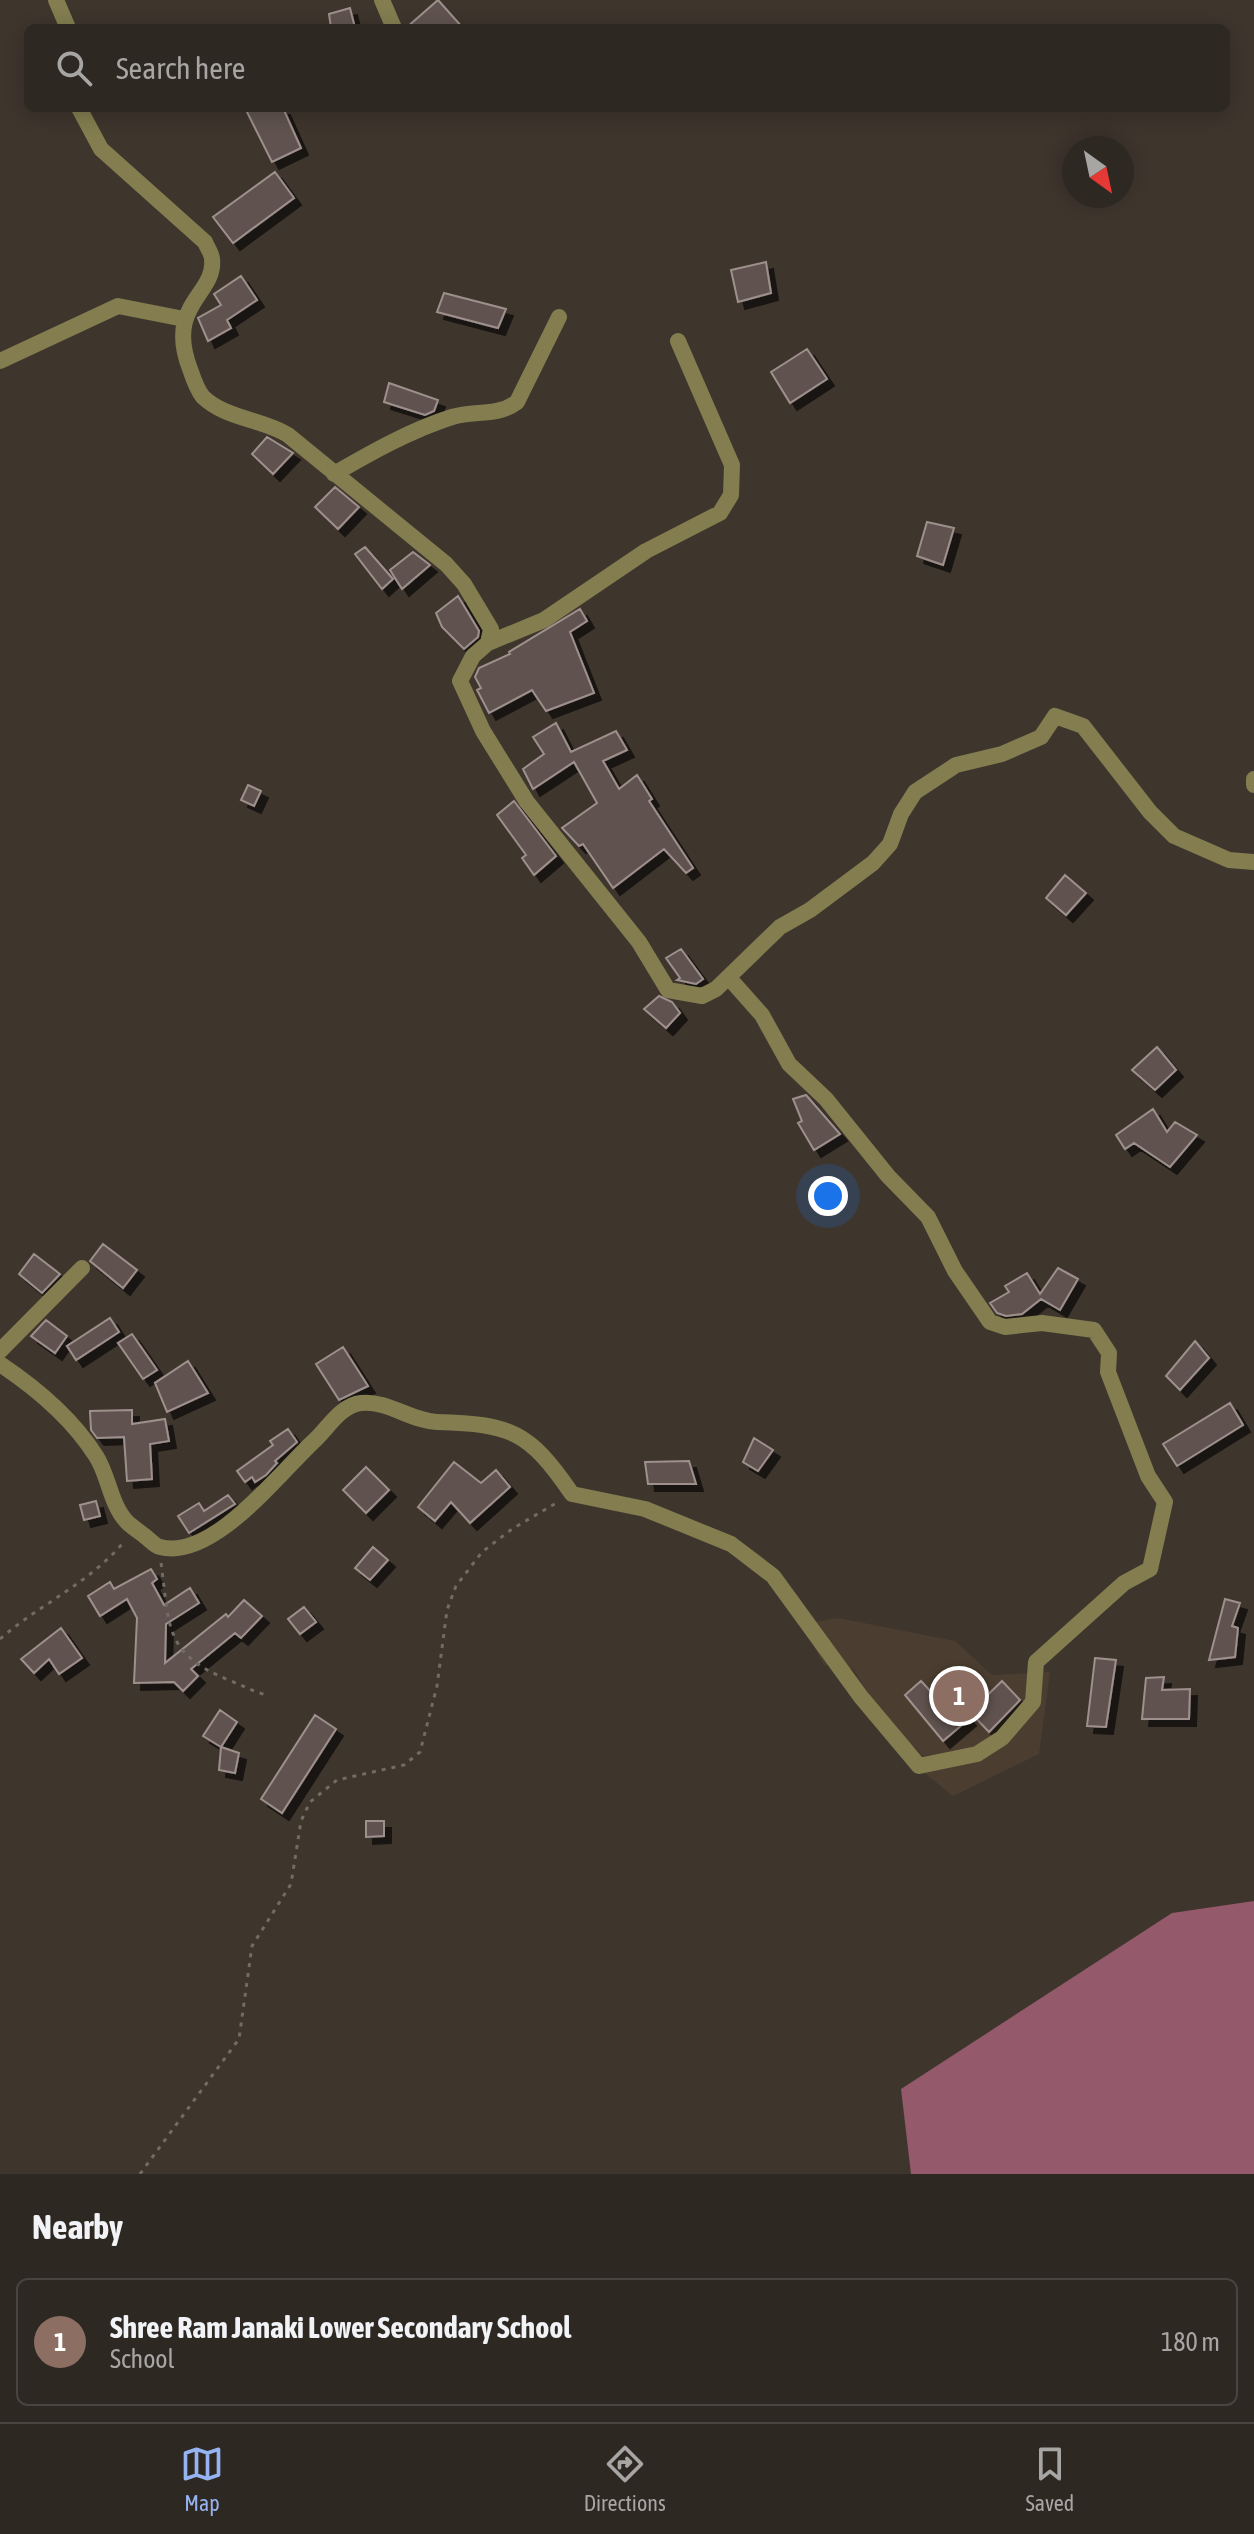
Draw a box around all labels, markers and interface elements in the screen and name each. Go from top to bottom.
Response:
search box [24,24,1230,112]
icon: search [52,46,96,90]
text: Search here [116,51,245,85]
north arrow [1062,136,1134,208]
your location [808,1176,848,1216]
pin: 1 [933,1666,985,1726]
text: Nearby [32,2207,123,2246]
text: Shree Ram Janaki Lower Secondary School [110,2310,571,2344]
text: 1 [54,2327,66,2357]
text: 180 m [1161,2327,1220,2357]
text: School [110,2344,174,2374]
tab: Map [180,2442,224,2516]
tab: Directions [584,2442,666,2516]
tab: Saved [1025,2442,1074,2516]

